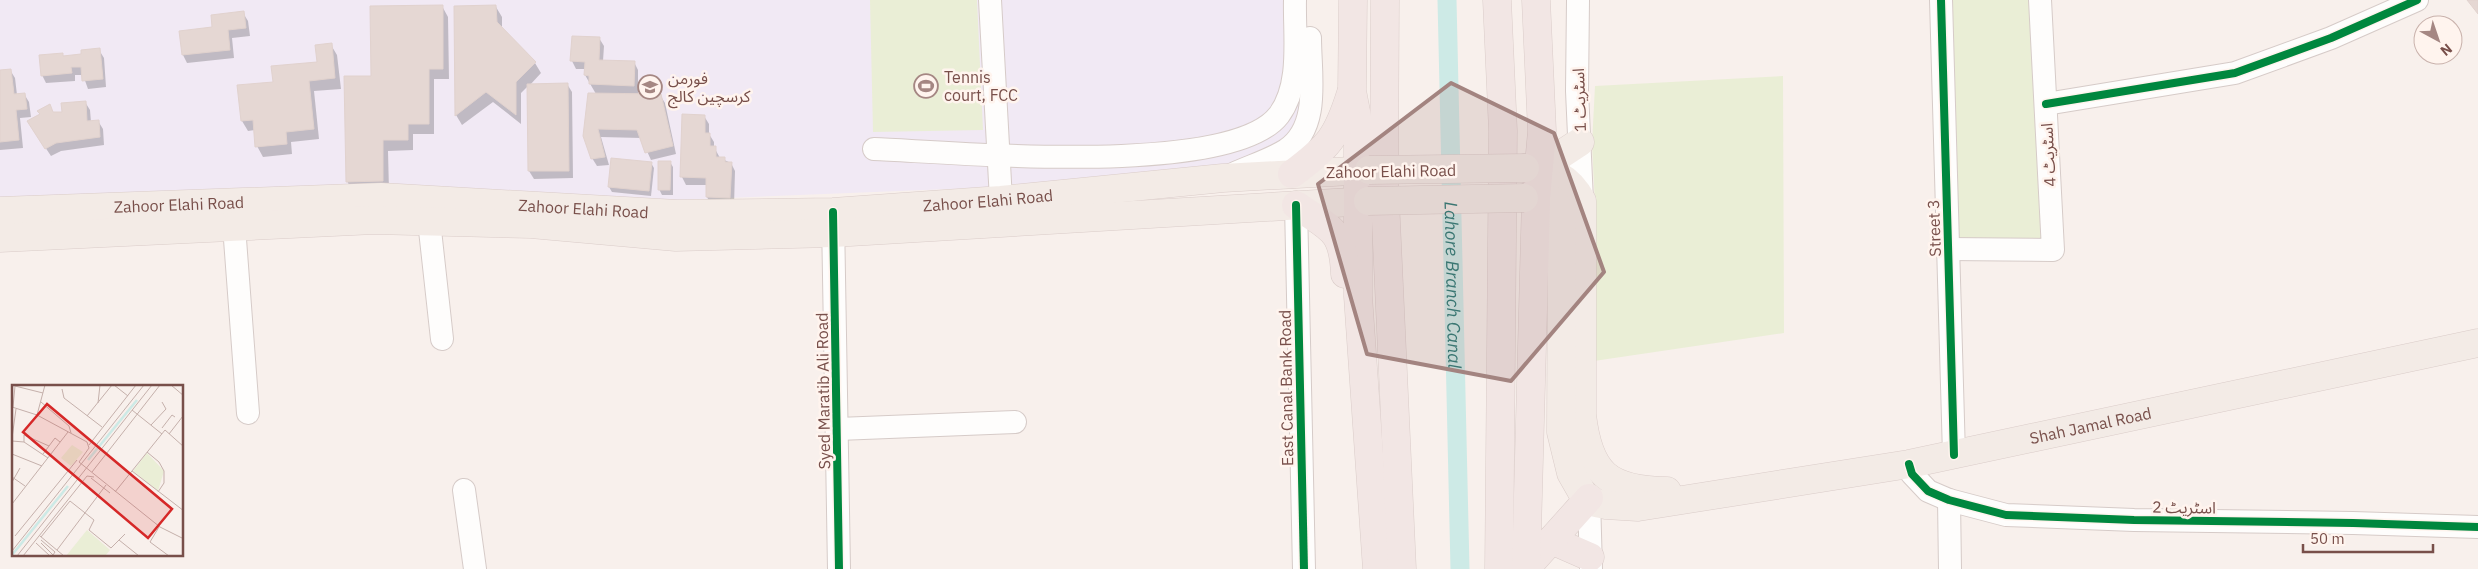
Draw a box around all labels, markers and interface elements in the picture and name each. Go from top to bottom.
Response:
north arrow [2413,15,2463,65]
text: N [2437,40,2456,60]
place label: Tennis court, FCC [944,67,1018,105]
place label: فورمن کرسچین کالج [668,68,751,109]
street label: اسٹریٹ 1 [1568,68,1590,132]
sports icon: Tennis court, FCC [913,73,939,99]
school or university icon: فورمن کرسچین کالج [637,74,663,100]
street label: اسٹریٹ 4 [2036,123,2060,187]
street label: Zahoor Elahi Road [1326,160,1456,182]
street label: Zahoor Elahi Road [922,185,1054,216]
street label: Zahoor Elahi Road [113,192,244,217]
street label: Zahoor Elahi Road [518,195,649,222]
street label: Street 3 [1923,199,1945,257]
water label: Lahore Branch Canal [1440,201,1467,369]
street label: East Canal Bank Road [1275,310,1297,466]
street label: Syed Maratib Ali Road [812,312,834,470]
inset map [12,385,184,556]
street label: Shah Jamal Road [2028,403,2153,448]
street label: اسٹریٹ 2 [2152,496,2216,518]
scale bar [2303,522,2433,554]
text: 50 m [2310,529,2345,548]

